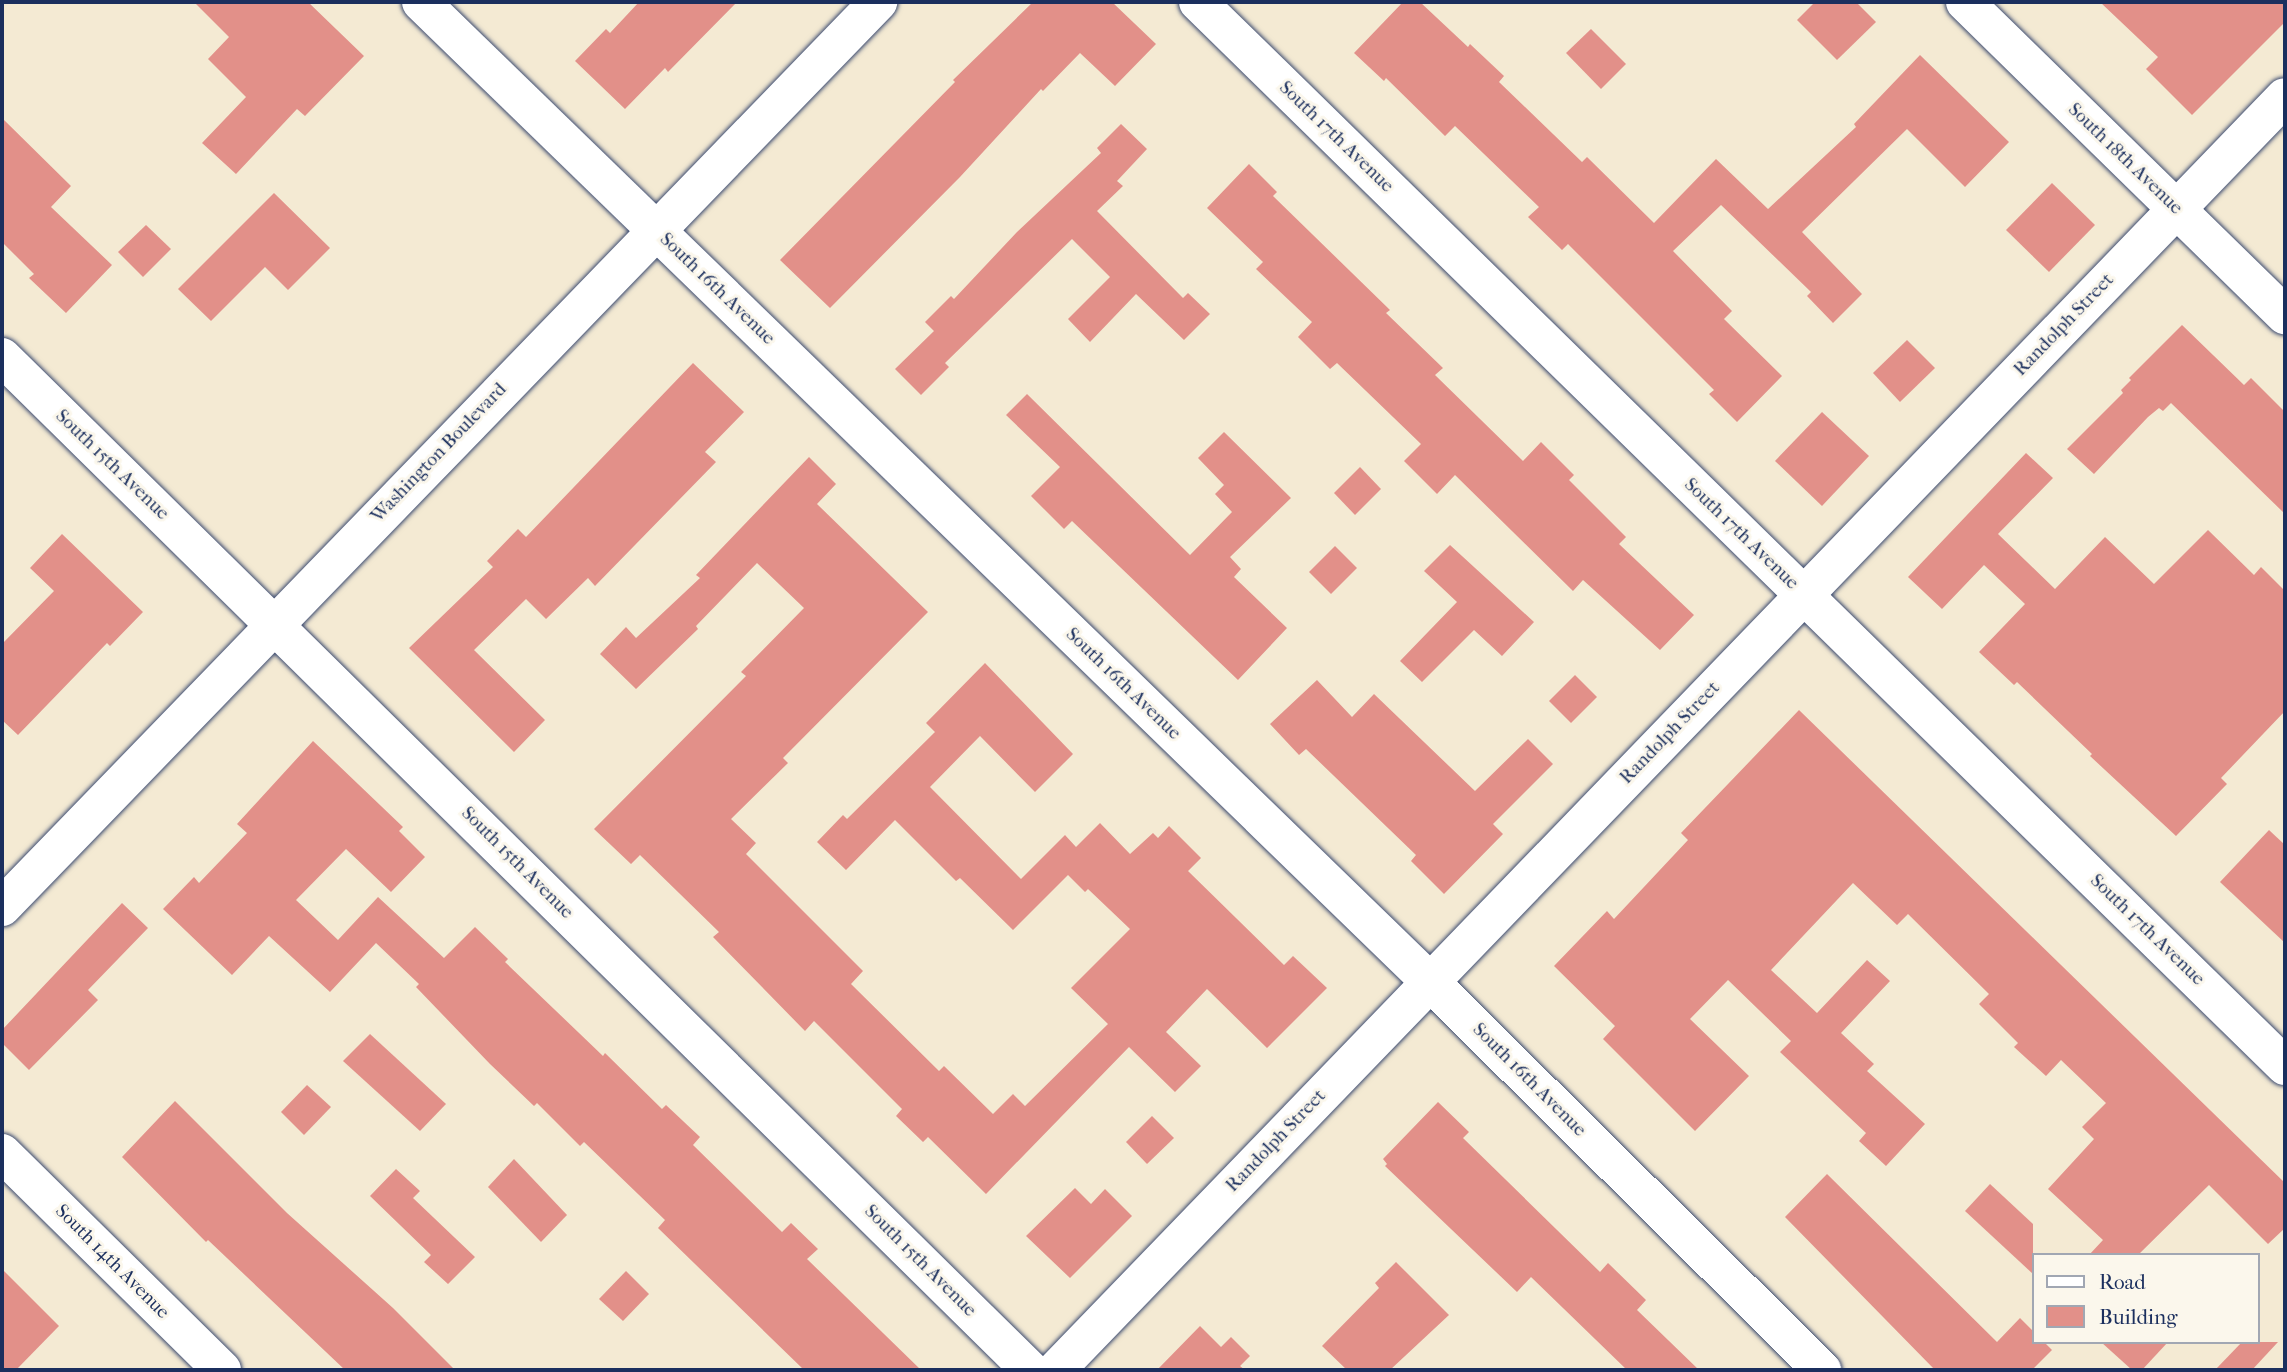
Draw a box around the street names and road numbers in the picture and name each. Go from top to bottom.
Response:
street label: South 17th Avenue [1274,77,1398,197]
street label: South 18th Avenue [2063,98,2187,220]
street label: South 16th Avenue [655,228,779,350]
street label: Randolph Street [2009,269,2119,381]
street label: Washington Boulevard [366,378,512,528]
street label: South 15th Avenue [50,405,174,525]
street label: South 17th Avenue [1679,474,1803,594]
street label: South 16th Avenue [1061,623,1185,745]
street label: Randolph Street [1615,677,1725,789]
street label: South 15th Avenue [456,802,578,924]
street label: South 17th Avenue [2085,870,2209,990]
street label: South 16th Avenue [1467,1018,1591,1142]
street label: Randolph Street [1221,1085,1331,1197]
street label: South 14th Avenue [50,1200,174,1324]
street label: South 15th Avenue [859,1200,981,1322]

